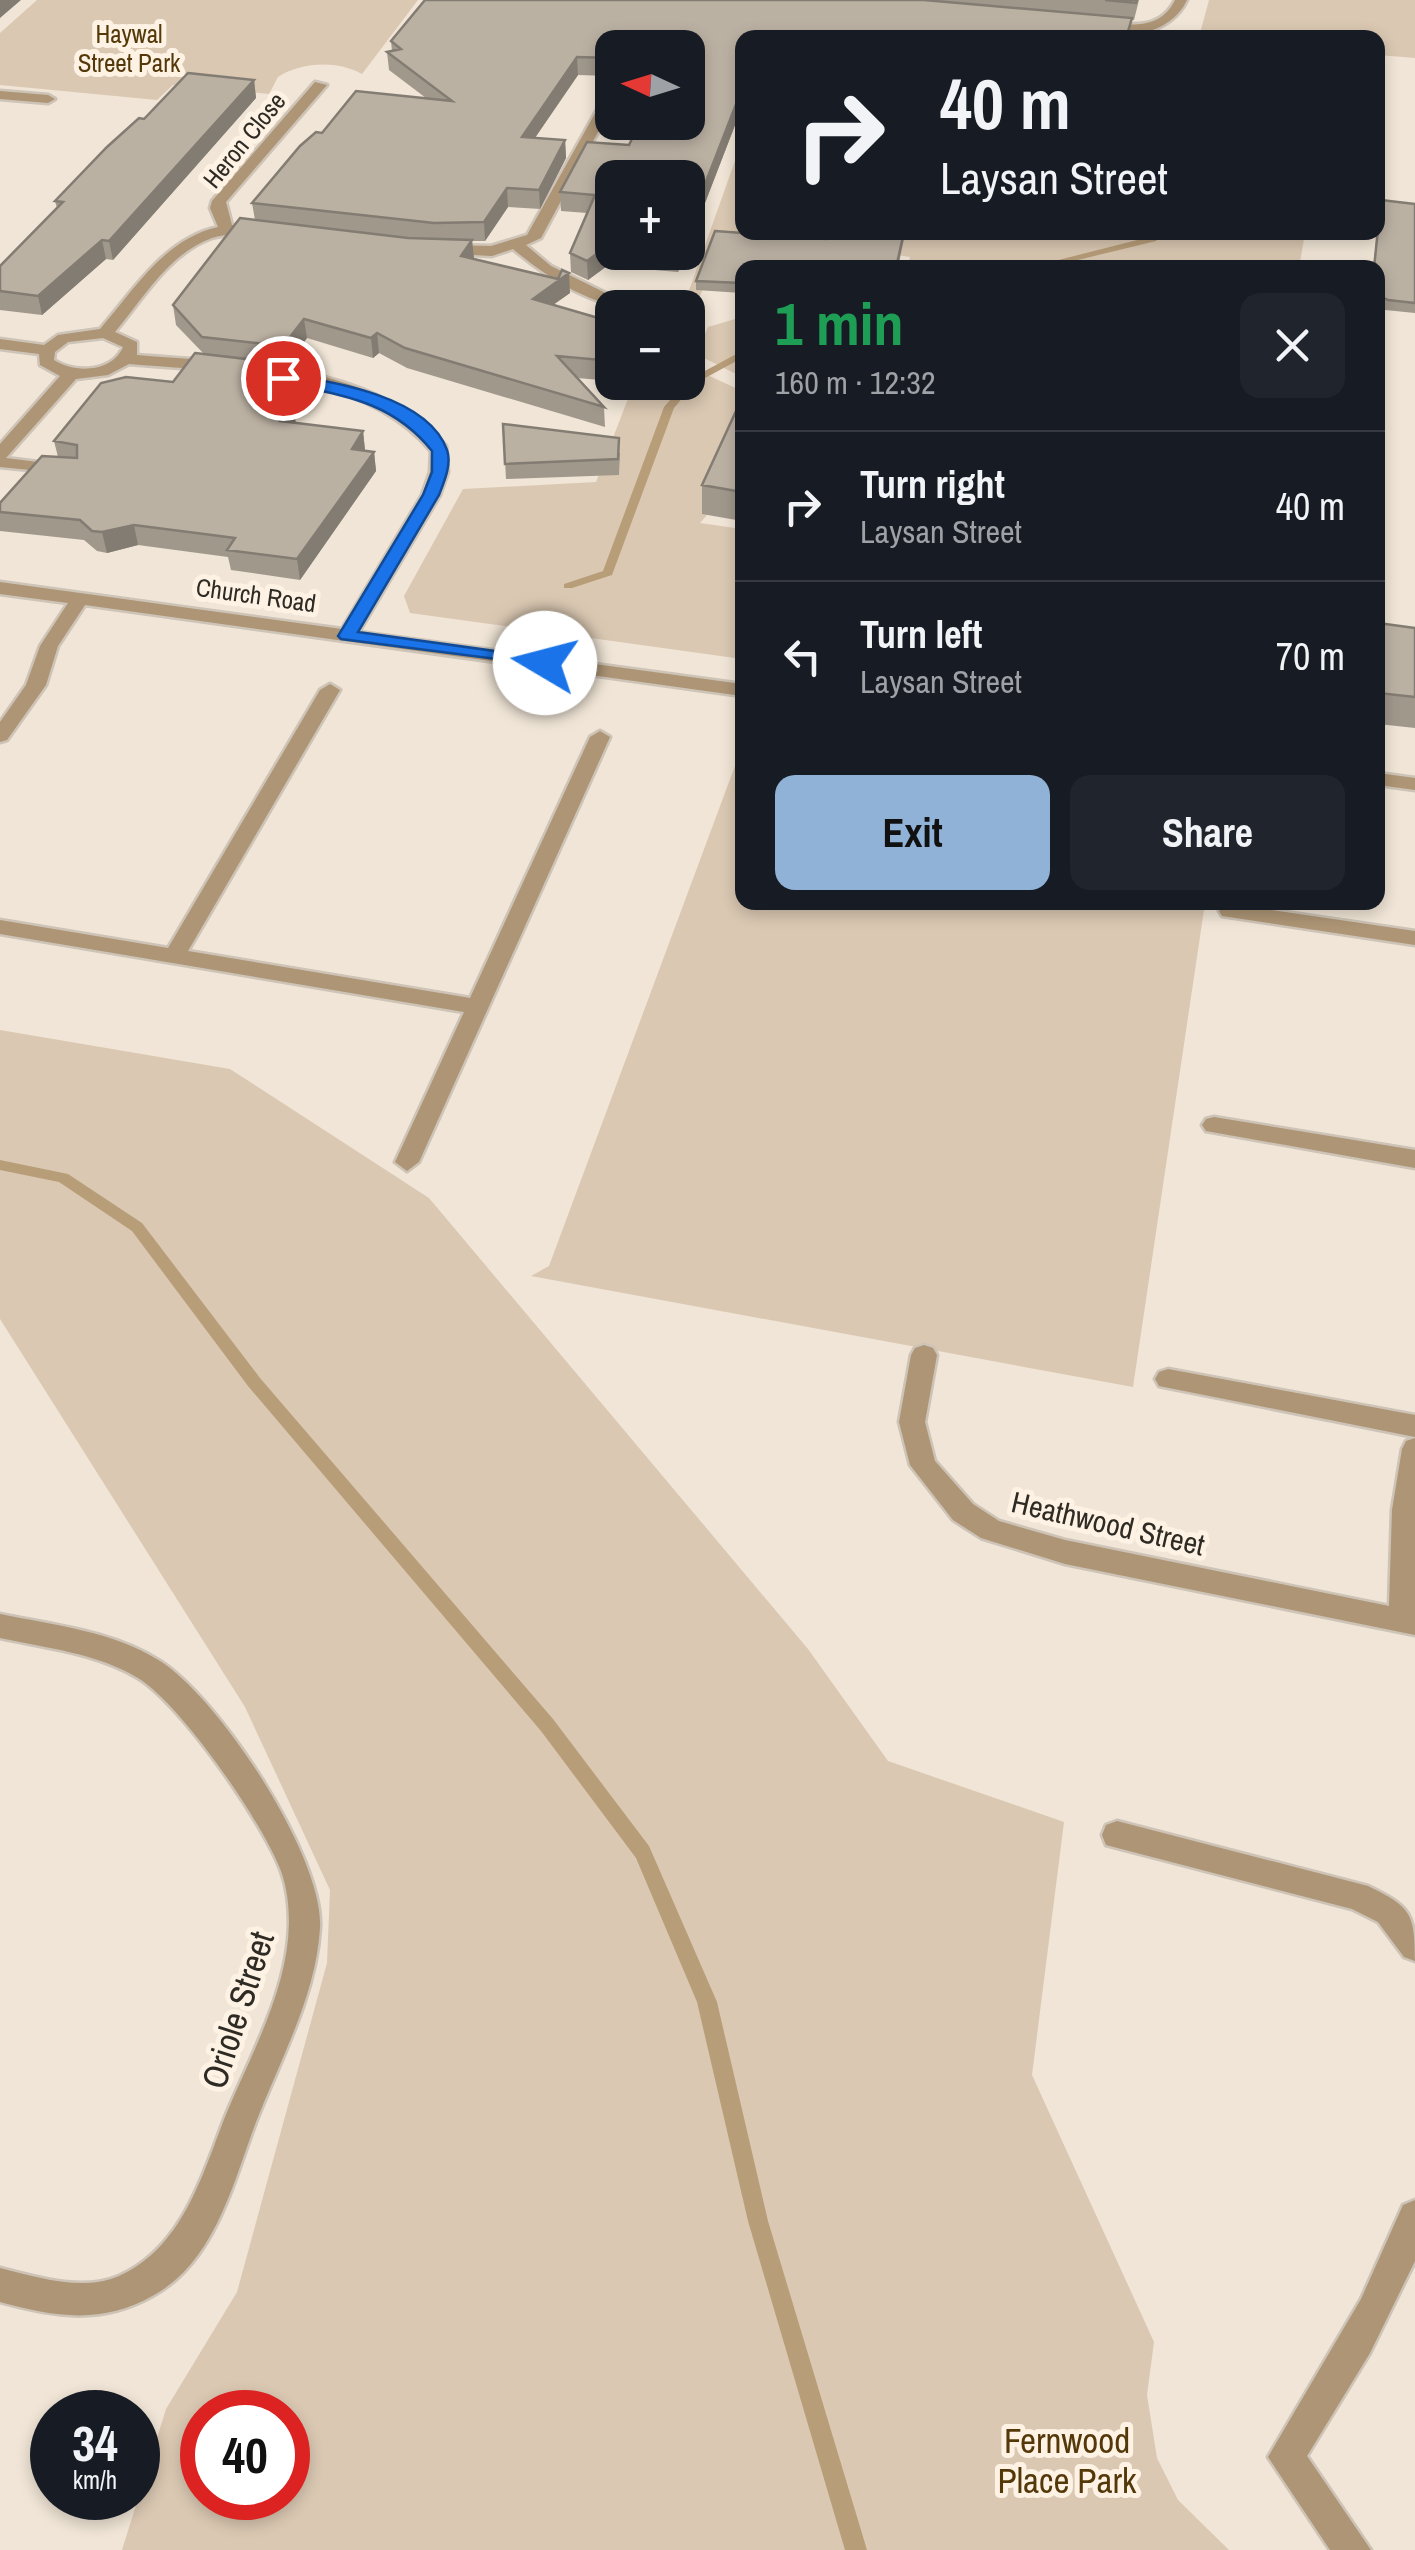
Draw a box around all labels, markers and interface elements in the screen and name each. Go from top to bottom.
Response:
park label: Haywal Street Park [78,17,181,80]
north arrow [595,30,705,140]
map controls [595,30,705,400]
text: 40 m [940,57,1071,151]
icon: right [775,70,905,200]
street label: Heron Close [195,85,293,195]
text: Laysan Street [940,147,1168,208]
button: + [595,160,705,270]
text: 1 min [775,283,904,364]
button: − [595,290,705,400]
button: close [1240,293,1345,398]
pin [241,336,326,421]
icon: arrive [256,351,311,406]
text: 160 m · 12:32 [775,361,935,404]
text: Turn right [860,459,1005,510]
icon: right [775,479,830,534]
text: 40 m [1276,481,1345,532]
text: Laysan Street [860,510,1022,553]
street label: Church Road [194,570,318,620]
text: Turn left [860,609,982,660]
position arrow [493,611,597,715]
icon: left [775,629,830,684]
text: 70 m [1276,631,1345,682]
text: Laysan Street [860,660,1022,703]
button: Exit [775,775,1050,890]
button: Share [1070,775,1345,890]
street label: Heathwood Street [1008,1481,1209,1565]
street label: Oriole Street [190,1925,285,2094]
speed limit sign: 40 [180,2390,310,2520]
text: 34 [72,2409,118,2477]
park label: Fernwood Place Park [998,2417,1137,2504]
text: km/h [73,2463,117,2497]

